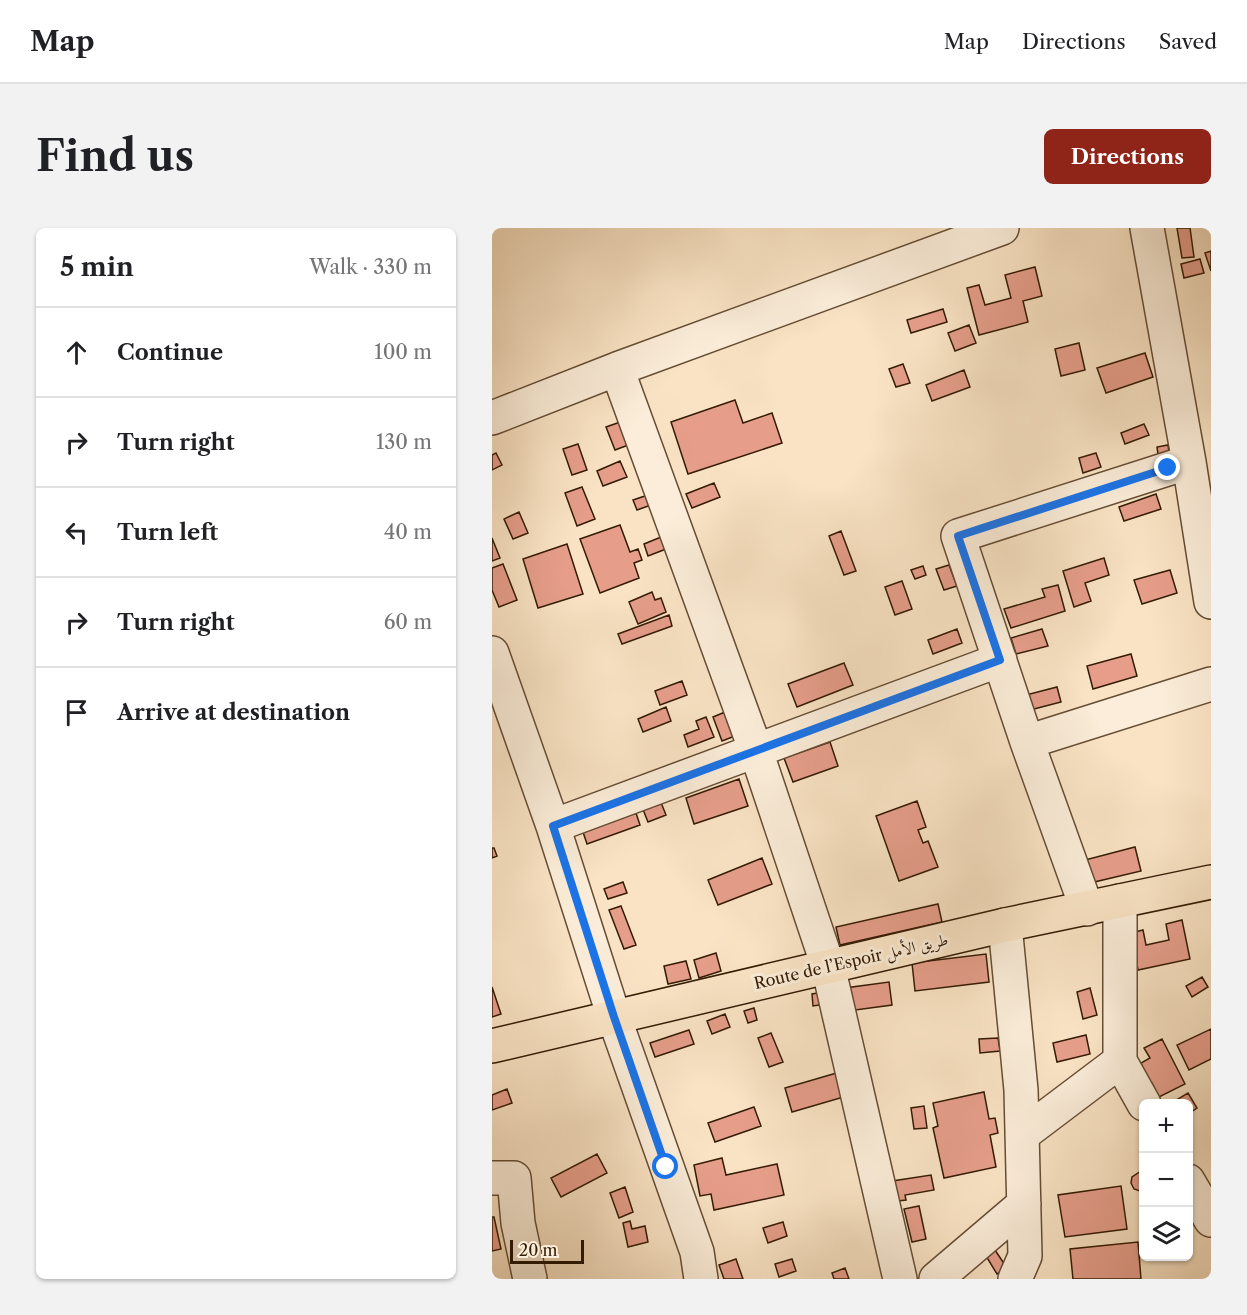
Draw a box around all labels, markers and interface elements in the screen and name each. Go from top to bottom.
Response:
text: Map [30,24,94,58]
text: Map [944,29,989,54]
text: Directions [1022,29,1126,54]
text: Saved [1159,29,1217,54]
button: Directions [1044,129,1211,184]
text: Find us [36,130,194,182]
text: 5 min [60,251,134,283]
text: Walk · 330 m [309,255,432,279]
icon: ahead [60,336,93,369]
text: Continue [117,339,223,366]
text: 100 m [374,340,432,364]
icon: right [60,426,93,459]
text: Turn right [117,429,235,456]
text: 130 m [376,430,432,454]
route end [1154,454,1180,480]
icon: left [60,516,93,549]
text: Turn left [117,519,218,546]
text: 40 m [384,520,432,544]
icon: right [60,606,93,639]
text: Turn right [117,609,235,636]
text: 60 m [384,610,432,634]
icon: arrive [60,696,93,729]
text: Arrive at destination [117,699,350,726]
street label: Route de l’Espoir طريق الأمل [752,928,951,995]
map controls [1139,1099,1193,1261]
button: + [1139,1099,1193,1153]
route start [652,1153,678,1179]
button: − [1139,1153,1193,1207]
button: layers [1139,1207,1193,1261]
scale bar [510,1237,584,1264]
text: 20 m [519,1240,558,1260]

